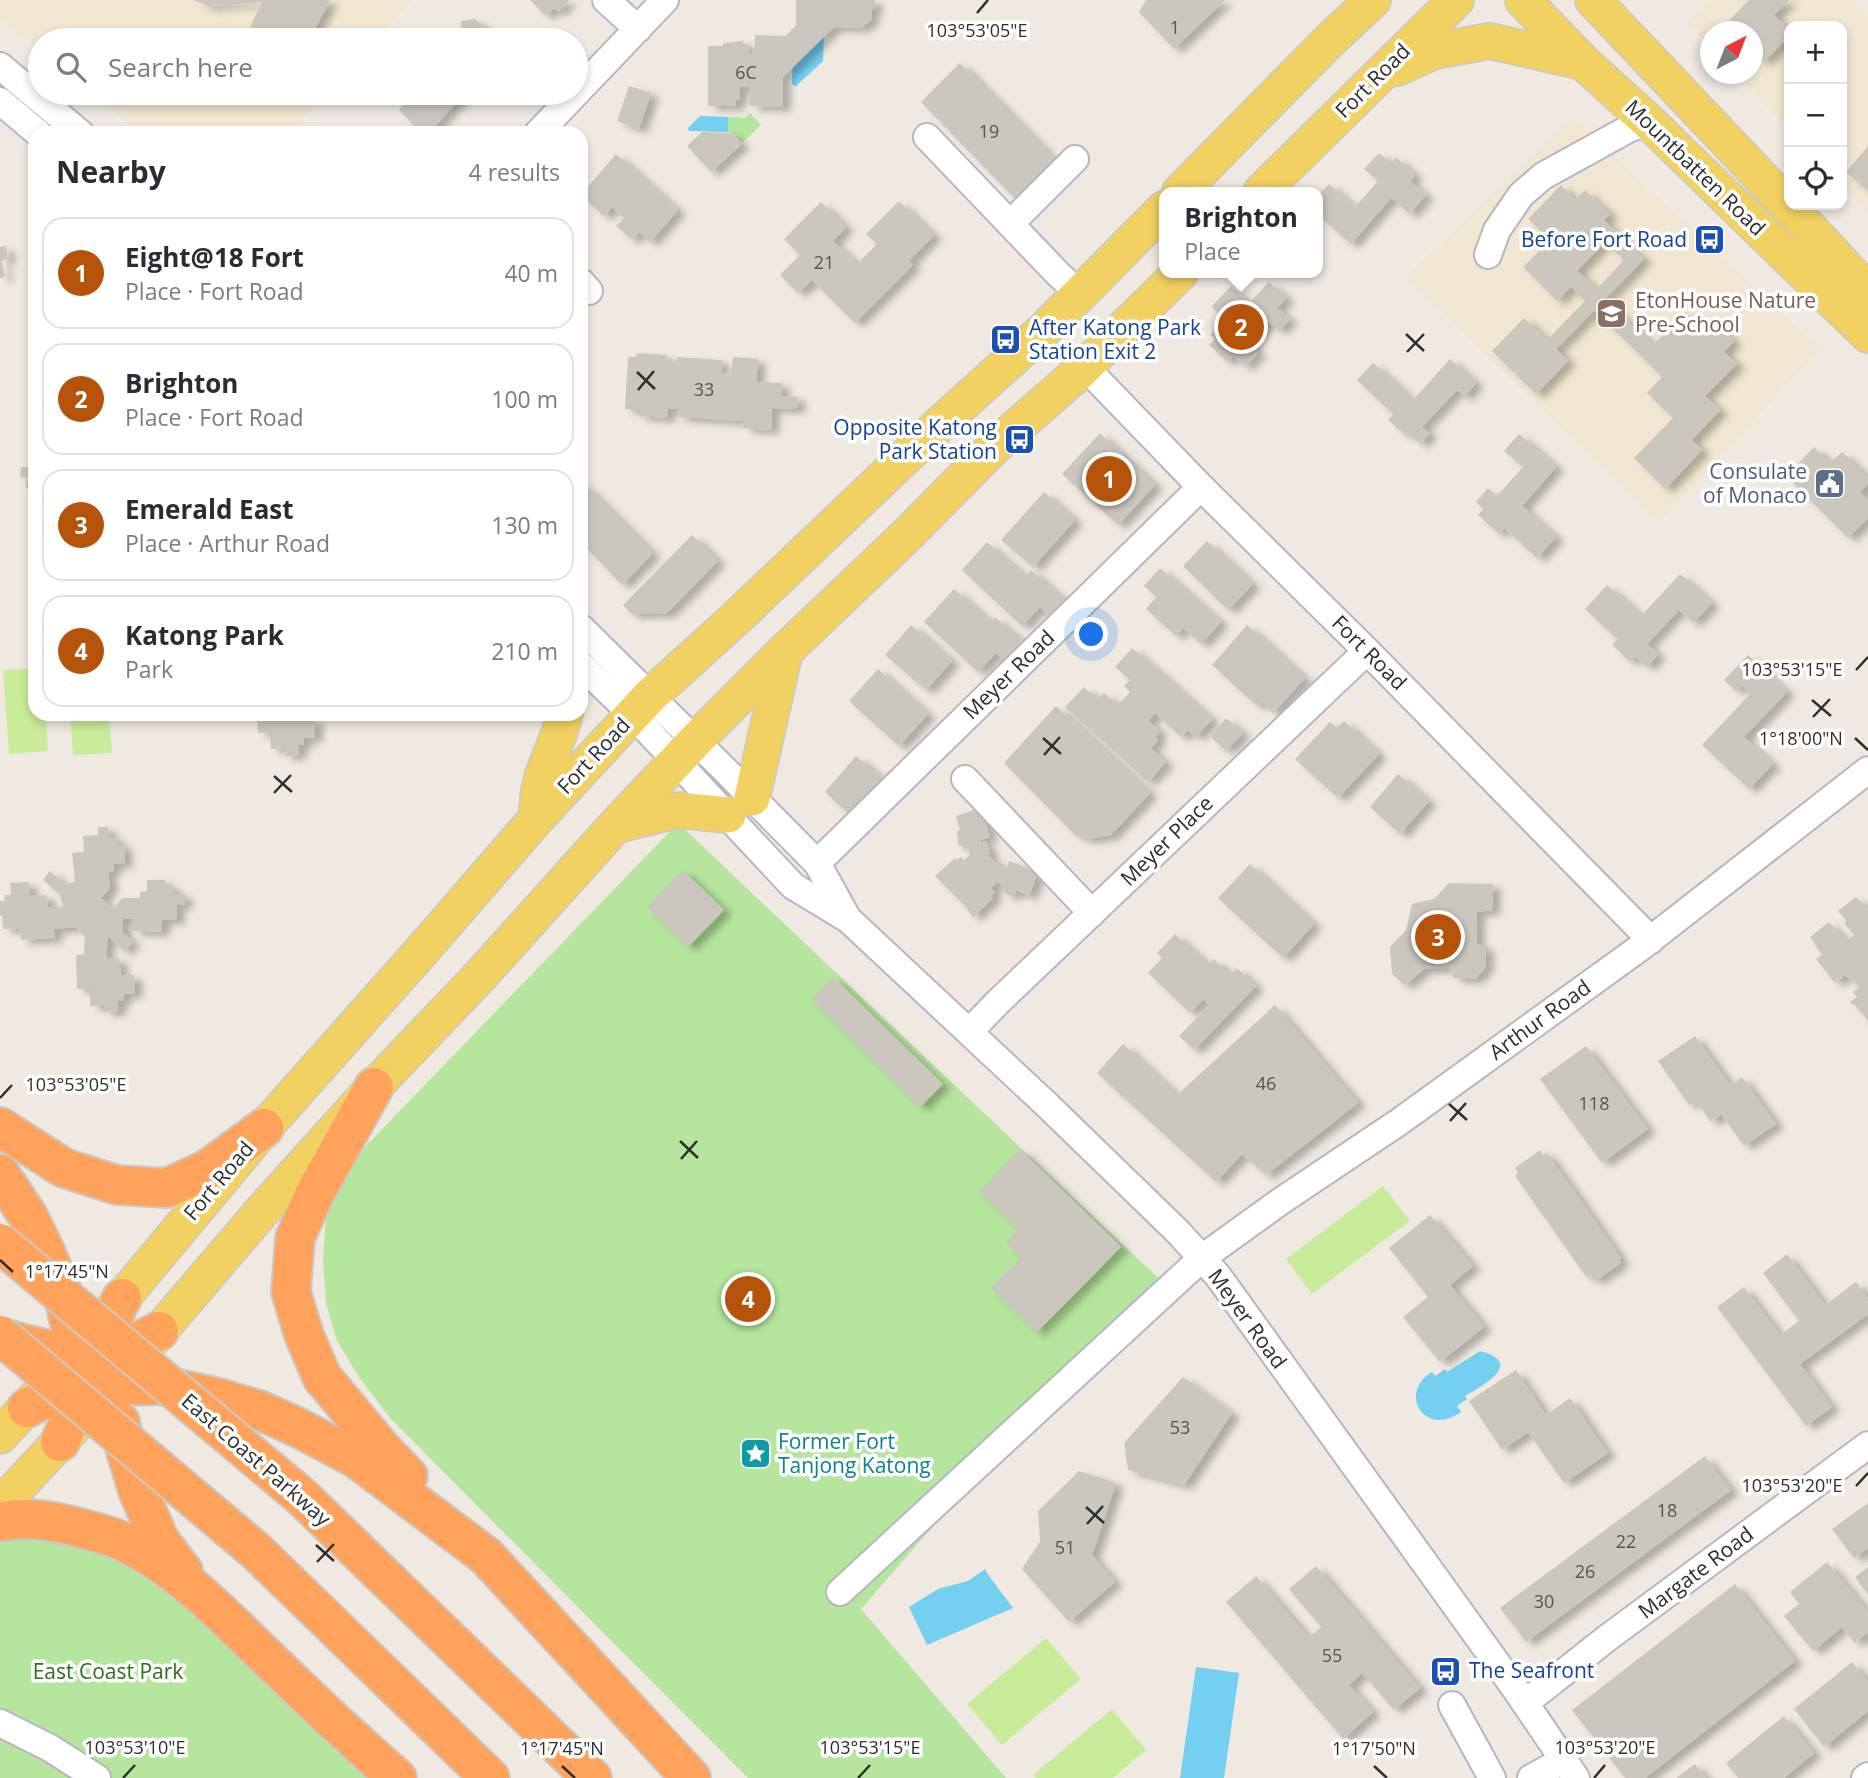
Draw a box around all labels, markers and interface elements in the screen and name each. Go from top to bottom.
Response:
house number: 1 [1170,15,1180,39]
text: 103°53'05"E [927,18,1027,42]
north arrow [1700,21,1763,84]
map controls [1784,21,1847,210]
button: + [1784,21,1847,84]
search box [28,28,588,105]
street label: Fort Road [1329,37,1416,124]
icon: search [52,48,90,86]
text: Search here [108,49,253,85]
house number: 6C [735,60,757,84]
button: − [1784,84,1847,147]
street label: Mountbatten Road [1620,93,1772,241]
house number: 19 [979,119,999,143]
button: locate [1784,147,1847,210]
text: Nearby [56,151,166,192]
text: 4 results [469,156,560,188]
popup [1159,187,1323,278]
text: Brighton [1184,199,1298,235]
bus stop icon: Before Fort Road [1693,223,1727,257]
place label: Before Fort Road [1521,225,1687,253]
text: Place [1184,235,1241,267]
text: Eight@18 Fort [125,239,304,275]
house number: 21 [814,250,834,274]
text: 1 [74,257,88,289]
text: 40 m [504,257,558,289]
text: Place · Fort Road [125,275,304,307]
place label: EtonHouse Nature Pre-School [1635,286,1816,338]
school or university icon: EtonHouse Nature Pre-School [1595,296,1629,330]
pin: 2 [1218,301,1264,353]
place label: After Katong Park Station Exit 2 [1029,313,1201,365]
bus stop icon: After Katong Park Station Exit 2 [989,323,1023,357]
text: Brighton [125,365,238,401]
house number: 33 [694,377,714,401]
text: 2 [74,383,88,415]
text: 100 m [491,383,558,415]
text: Place · Fort Road [125,401,304,433]
place label: Opposite Katong Park Station [833,413,997,465]
bus stop icon: Opposite Katong Park Station [1003,423,1037,457]
pin: 1 [1086,453,1132,505]
place label: Consulate of Monaco [1703,457,1807,509]
public building icon: Consulate of Monaco [1813,467,1847,501]
text: Emerald East [125,491,294,527]
text: 3 [74,509,88,541]
text: 130 m [491,509,558,541]
text: Place · Arthur Road [125,527,330,559]
street label: Fort Road [1326,609,1413,696]
text: Katong Park [125,617,284,653]
your location [1074,617,1108,651]
street label: Meyer Road [956,624,1060,725]
text: 4 [74,635,88,667]
text: 210 m [491,635,558,667]
text: Park [125,653,173,685]
text: 103°53'15"E [1742,657,1842,681]
street label: Fort Road [551,711,636,800]
text: 1°18'00"N [1759,726,1843,750]
street label: Meyer Place [1114,789,1219,892]
pin: 3 [1415,911,1461,963]
street label: Arthur Road [1483,973,1596,1066]
house number: 46 [1256,1071,1276,1095]
text: 103°53'05"E [26,1072,126,1096]
house number: 118 [1579,1091,1609,1115]
street label: Fort Road [177,1135,260,1226]
text: 1°17'45"N [25,1259,109,1283]
street label: Meyer Road [1202,1263,1294,1374]
pin: 4 [725,1273,771,1325]
street label: East Coast Parkway [176,1387,338,1532]
house number: 53 [1170,1415,1190,1439]
place label: Former Fort Tanjong Katong [778,1427,931,1479]
place icon: Former Fort Tanjong Katong [738,1437,772,1471]
text: 103°53'20"E [1742,1473,1842,1497]
house number: 18 [1657,1498,1677,1522]
street label: Margate Road [1632,1520,1759,1625]
house number: 22 [1616,1529,1636,1553]
house number: 51 [1055,1535,1075,1559]
house number: 26 [1575,1559,1595,1583]
house number: 30 [1534,1589,1554,1613]
house number: 55 [1322,1643,1342,1667]
bus stop icon: The Seafront [1429,1654,1463,1688]
place label: The Seafront [1469,1656,1594,1684]
park label: East Coast Park [33,1657,183,1685]
text: 103°53'10"E [85,1735,185,1759]
text: 103°53'15"E [820,1735,920,1759]
text: 103°53'20"E [1555,1735,1655,1759]
text: 1°17'45"N [520,1736,604,1760]
text: 1°17'50"N [1332,1736,1416,1760]

